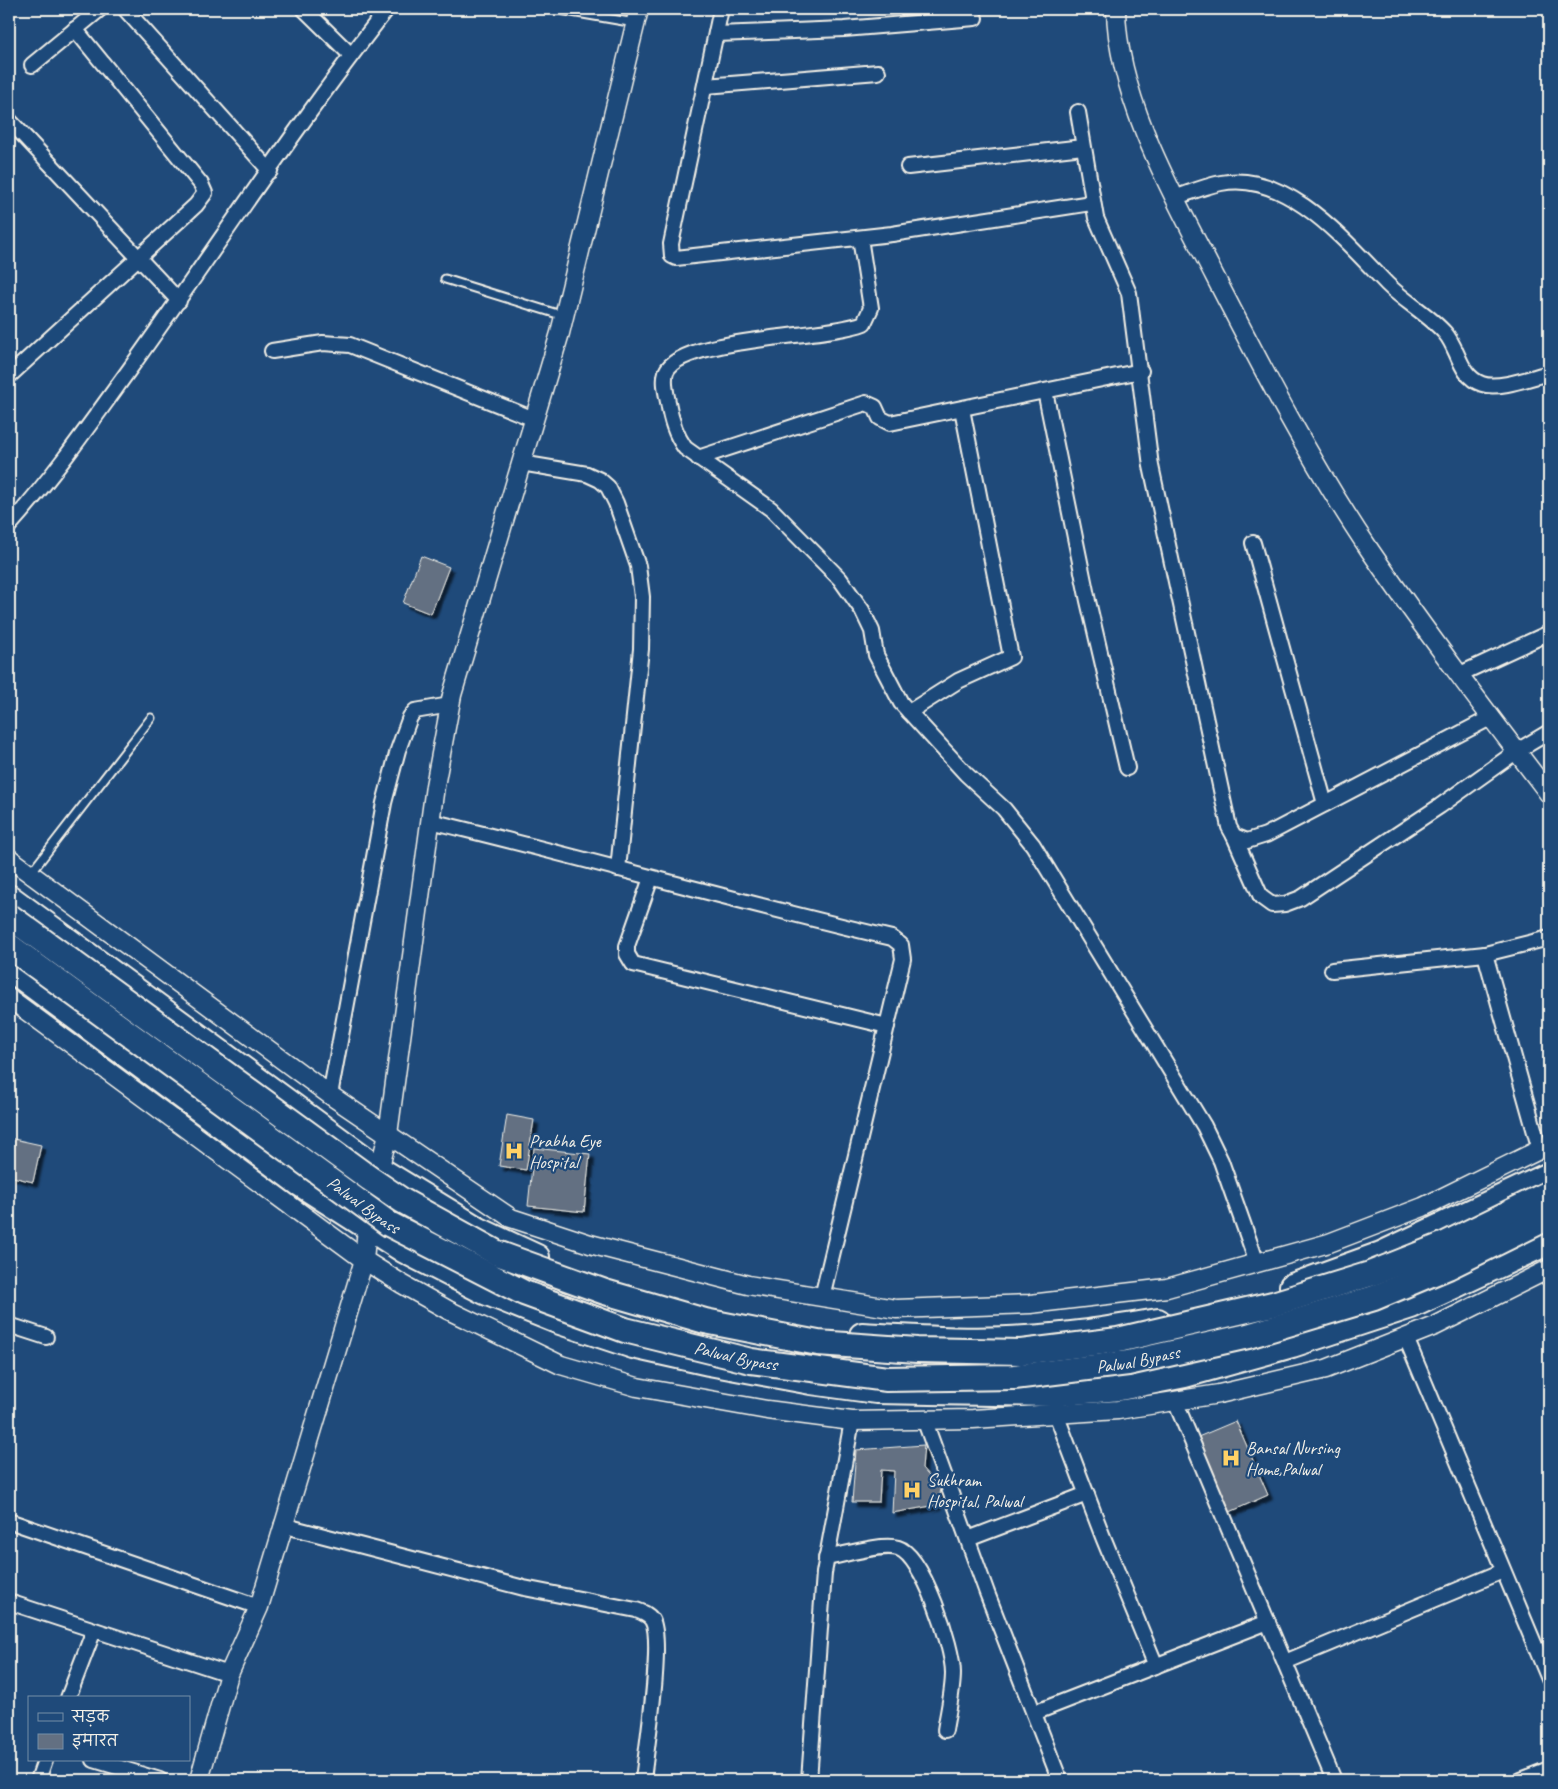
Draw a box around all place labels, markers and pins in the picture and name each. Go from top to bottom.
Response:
place label: Prabha Eye Hospital [529,1130,602,1173]
hospital icon: Prabha Eye Hospital [503,1140,525,1162]
place label: Bansal Nursing Home,Palwal [1246,1437,1342,1480]
hospital icon: Bansal Nursing Home,Palwal [1220,1447,1242,1469]
place label: Sukhram Hospital, Palwal [927,1469,1025,1512]
hospital icon: Sukhram Hospital, Palwal [901,1479,923,1501]

